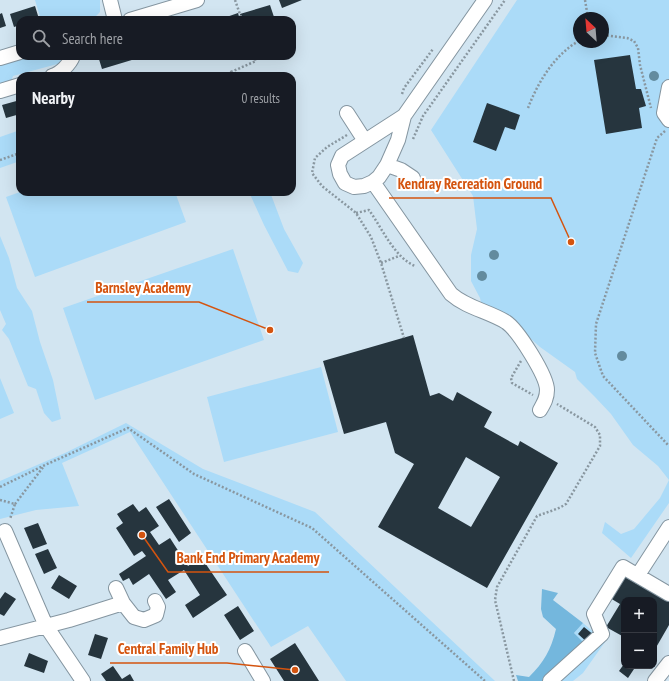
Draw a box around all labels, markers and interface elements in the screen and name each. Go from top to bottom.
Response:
north arrow [573,12,609,48]
search box [16,16,296,60]
icon: search [30,27,52,49]
text: Search here [62,29,123,48]
text: Nearby [32,87,75,109]
text: 0 results [241,90,280,107]
callout: Kendray Recreation Ground [389,171,551,198]
text: Kendray Recreation Ground [398,174,543,193]
callout: Barnsley Academy [87,275,199,302]
text: Barnsley Academy [95,278,192,297]
callout: Bank End Primary Academy [168,545,329,572]
text: Bank End Primary Academy [176,548,321,567]
map controls [621,597,657,669]
button: + [621,597,657,633]
button: − [621,633,657,669]
callout: Central Family Hub [110,636,227,663]
text: Central Family Hub [118,639,219,658]

